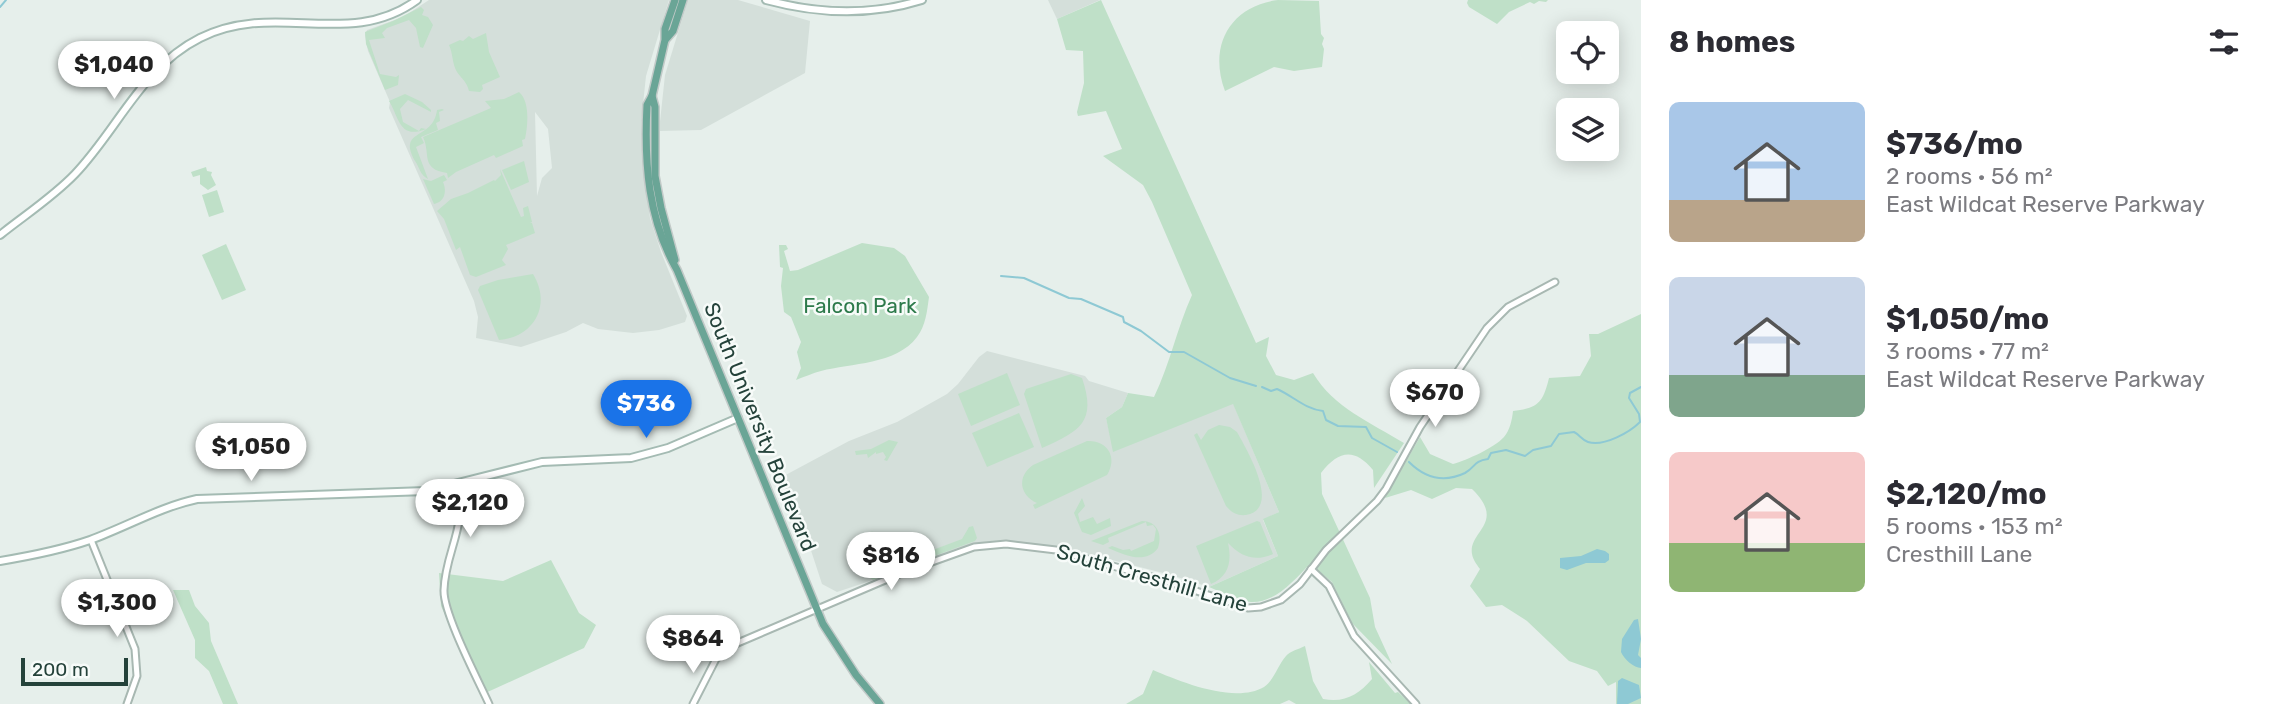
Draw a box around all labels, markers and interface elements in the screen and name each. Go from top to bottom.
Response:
map controls [1556,21,1619,161]
button: locate [1556,21,1619,84]
icon: filters [2205,23,2243,61]
text: 8 homes [1669,24,1795,60]
pin: $1,040 [57,42,171,101]
text: $1,040 [74,50,154,78]
button: layers [1556,98,1619,161]
text: $736/mo [1886,126,2023,162]
icon: home [1725,130,1809,214]
text: 2 rooms · 56 m² [1886,162,2053,190]
text: East Wildcat Reserve Parkway [1886,190,2205,218]
park label: Falcon Park [803,293,917,318]
street label: South University Boulevard [699,299,822,555]
text: $1,050/mo [1886,301,2049,337]
icon: home [1725,305,1809,389]
text: 3 rooms · 77 m² [1886,337,2049,365]
text: East Wildcat Reserve Parkway [1886,365,2205,393]
pin: $670 [1394,370,1476,429]
text: $670 [1406,378,1464,406]
pin: $736 [605,380,687,440]
text: $736 [617,389,675,417]
pin: $1,050 [194,424,308,483]
text: $1,050 [211,432,291,460]
text: $2,120/mo [1886,476,2047,512]
pin: $2,120 [413,480,527,539]
icon: home [1725,480,1809,564]
text: $2,120 [431,488,509,516]
text: 5 rooms · 153 m² [1886,512,2063,540]
pin: $816 [850,532,932,592]
street label: South Cresthill Lane [1054,538,1250,617]
text: Cresthill Lane [1886,540,2032,568]
text: $816 [862,541,920,569]
pin: $1,300 [60,580,174,639]
text: $1,300 [77,588,157,616]
pin: $864 [652,616,734,675]
text: $864 [662,624,724,652]
scale bar [21,655,128,687]
text: 200 m [32,658,89,681]

